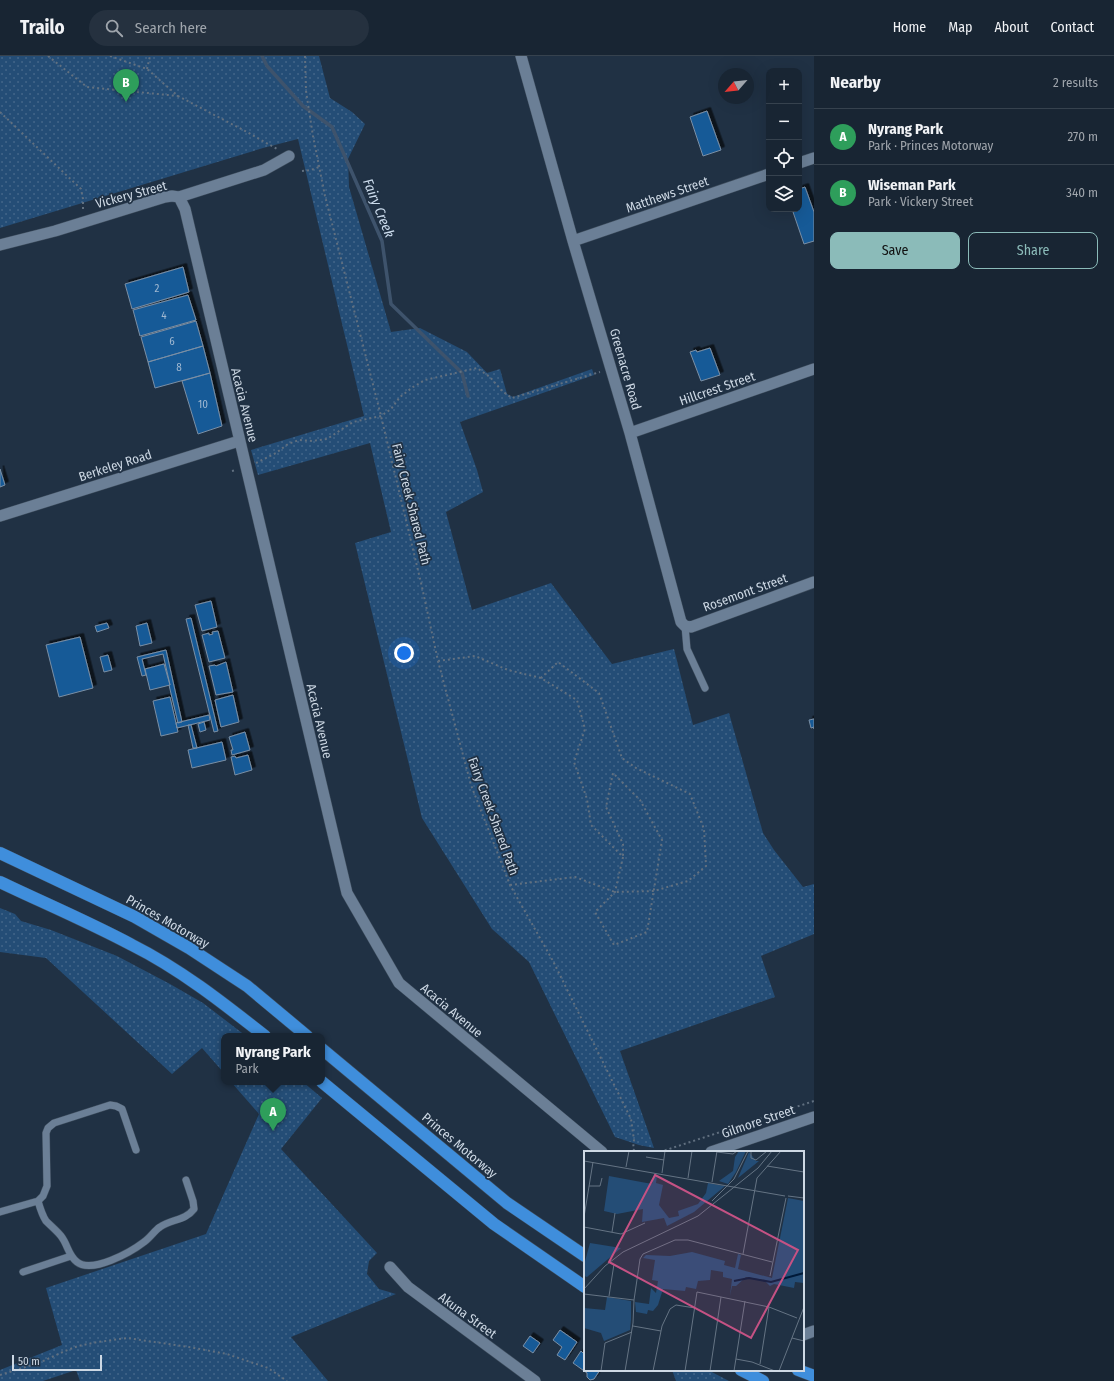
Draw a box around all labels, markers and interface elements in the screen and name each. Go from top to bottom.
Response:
search box [89,10,369,46]
text: Trailo [20,16,65,39]
icon: search [103,17,125,39]
text: Search here [135,19,207,37]
text: Home [893,19,926,36]
text: Map [948,19,972,36]
text: About [994,19,1029,36]
text: Contact [1051,19,1094,36]
north arrow [718,68,754,104]
map controls [766,68,802,212]
button: + [766,68,802,104]
pin: B [113,69,139,102]
text: Nearby [830,72,881,93]
text: 2 results [1053,75,1098,90]
button: − [766,104,802,140]
text: Nyrang Park [868,120,943,138]
text: A [839,129,847,144]
text: 270 m [1067,129,1098,144]
text: Park · Princes Motorway [868,138,993,153]
button: locate [766,140,802,176]
street label: Matthews Street [624,173,711,216]
water label: Fairy Creek [359,176,398,240]
button: layers [766,176,802,212]
text: Wiseman Park [868,176,956,194]
street label: Vickery Street [94,178,169,211]
text: B [839,185,847,200]
text: 340 m [1066,185,1098,200]
text: Park · Vickery Street [868,194,973,209]
button: Save [830,232,960,269]
button: Share [968,232,1098,269]
house number: 2 [155,282,160,295]
house number: 4 [161,309,167,322]
street label: Greenacre Road [607,327,644,412]
house number: 6 [169,335,175,348]
house number: 8 [176,361,182,374]
street label: Acacia Avenue [228,366,261,444]
street label: Hillcrest Street [677,368,758,408]
house number: 10 [198,398,208,411]
street label: Fairy Creek Shared Path [389,442,434,566]
street label: Berkeley Road [77,447,154,484]
street label: Rosemont Street [701,570,790,615]
your location [394,643,414,663]
street label: Acacia Avenue [304,682,335,760]
street label: Fairy Creek Shared Path [465,755,522,877]
street label: Princes Motorway [124,892,212,951]
street label: Acacia Avenue [418,980,486,1041]
popup [221,1033,325,1085]
text: Nyrang Park [235,1043,311,1061]
text: Park [235,1061,259,1076]
pin: A [260,1098,286,1131]
street label: Gilmore Street [720,1102,798,1141]
street label: Princes Motorway [419,1110,500,1181]
inset map [584,1151,804,1371]
street label: Akuna Street [436,1289,500,1342]
scale bar [12,1353,102,1372]
text: 50 m [18,1355,40,1368]

